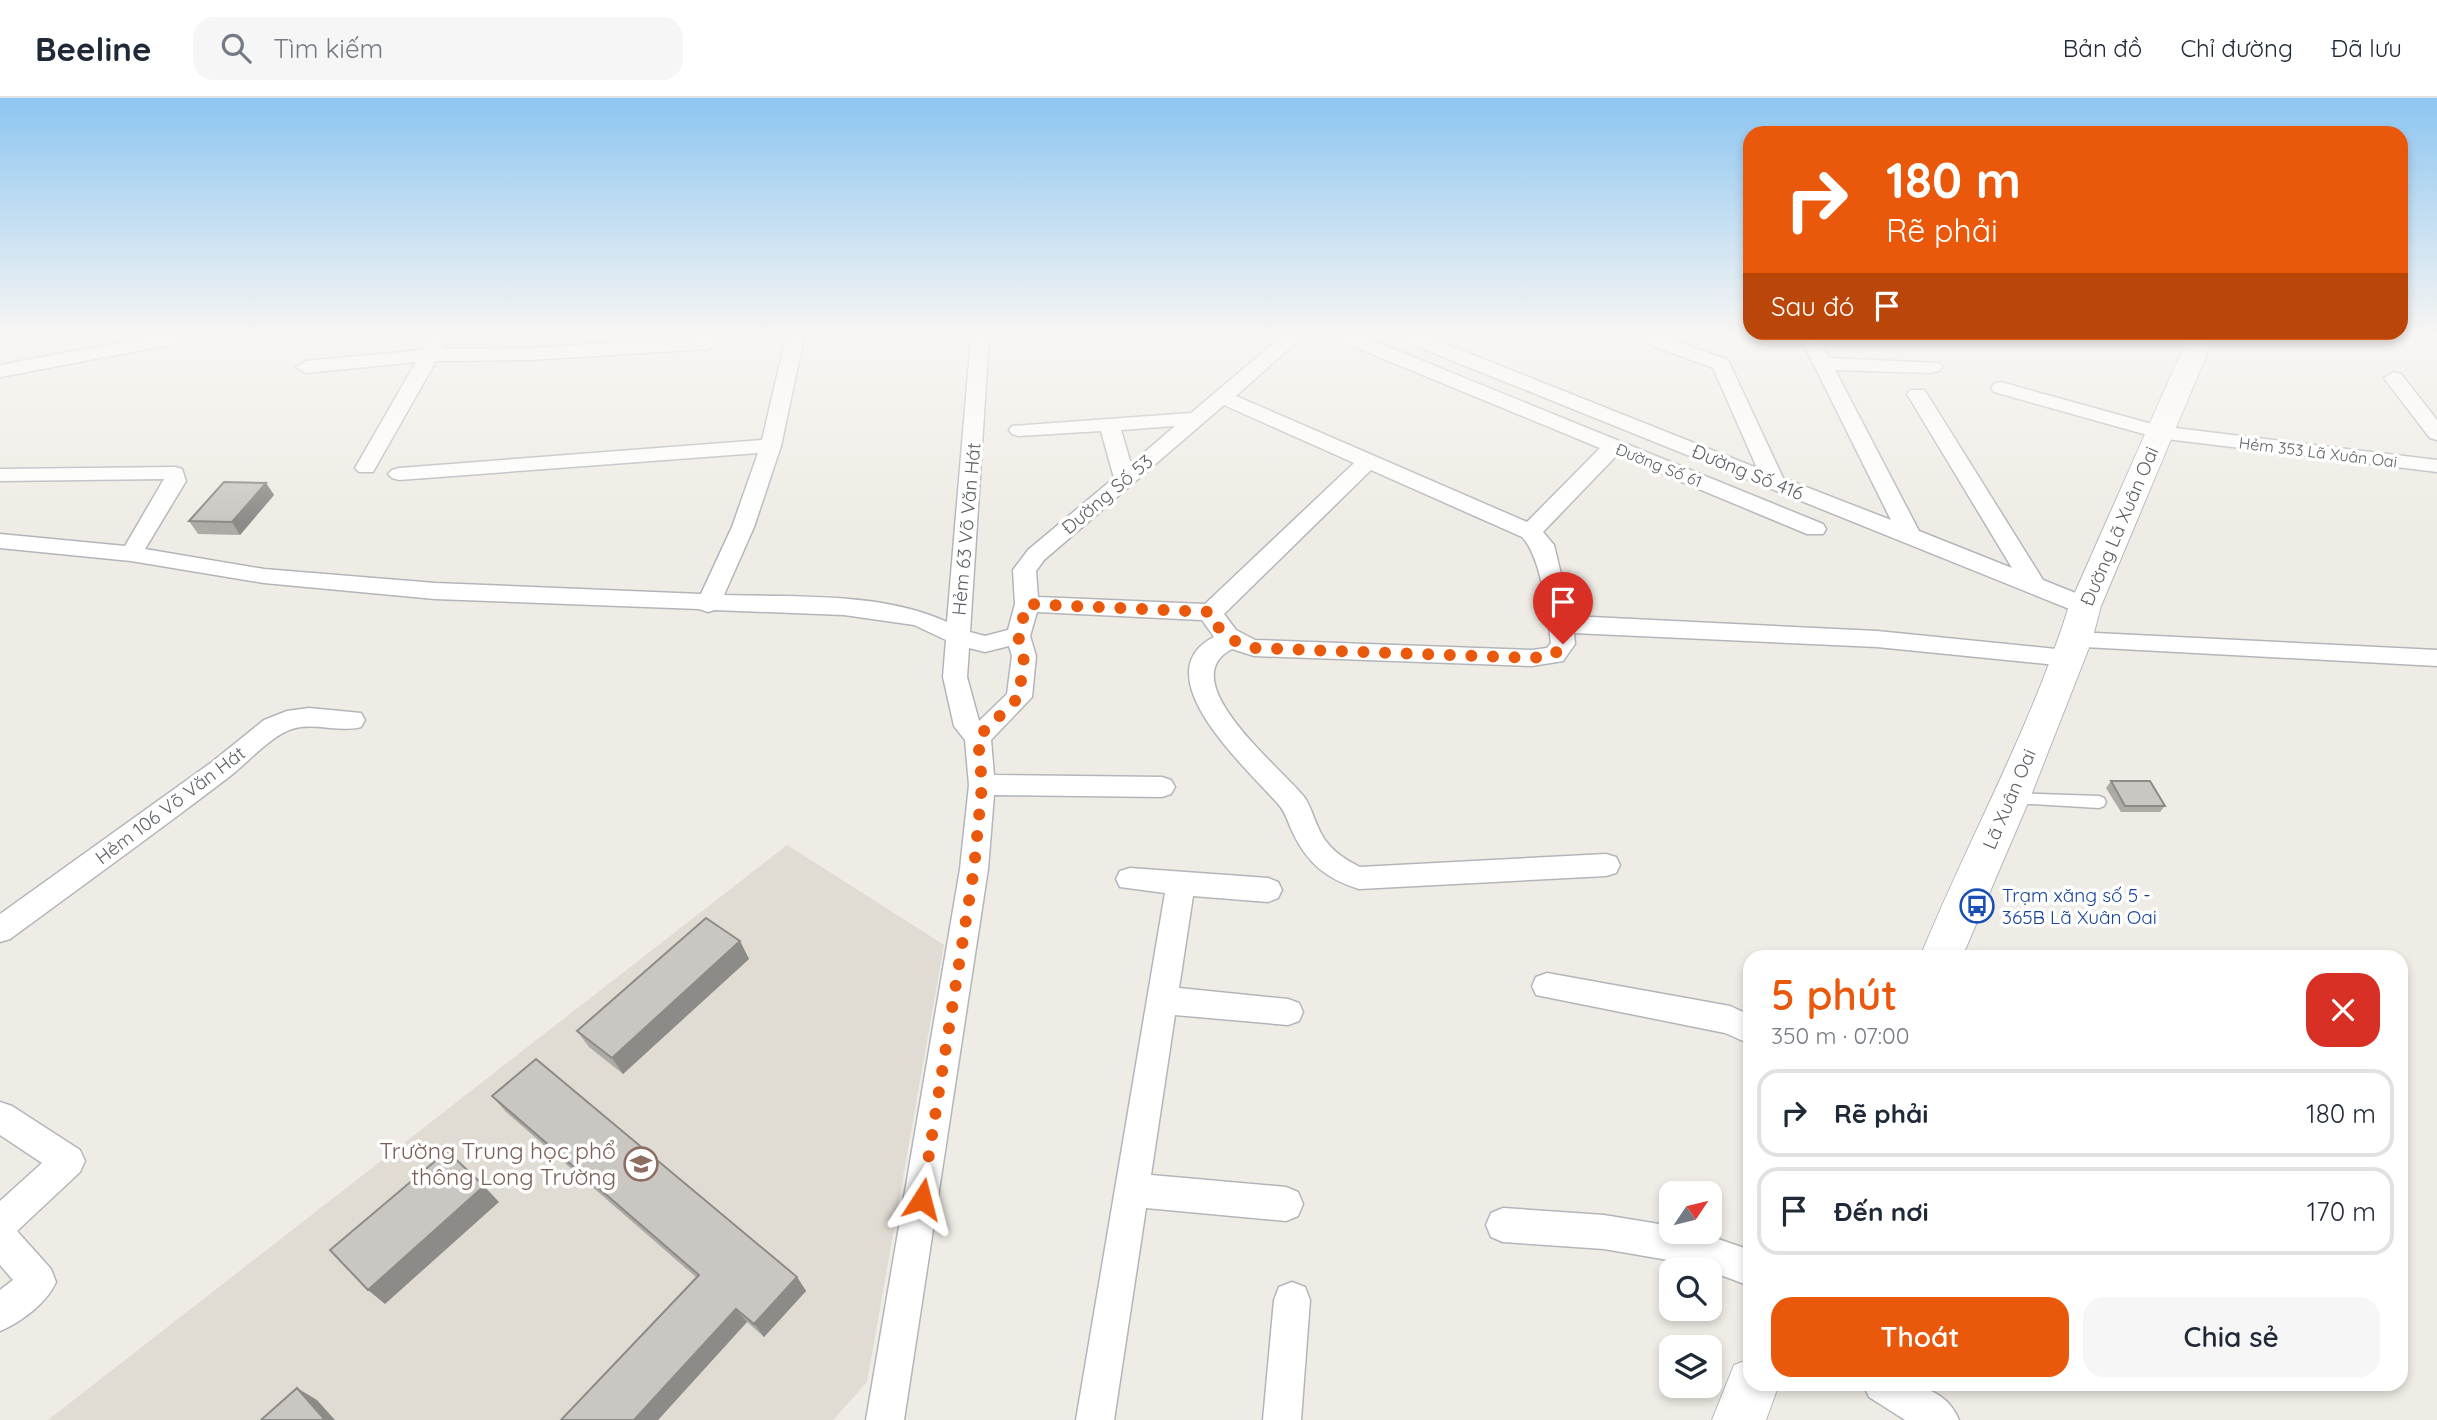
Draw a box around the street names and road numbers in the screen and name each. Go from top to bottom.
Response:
street label: Hẻm 353 Lã Xuân Oai [2238,432,2398,472]
street label: Đường Số 61 [1613,439,1705,491]
street label: Đường Số 416 [1689,439,1807,505]
street label: Hẻm 63 Võ Văn Hát [946,442,986,616]
street label: Đường Lã Xuân Oai [2075,443,2163,609]
street label: Đường Số 53 [1057,449,1157,539]
street label: Hẻm 106 Võ Văn Hát [90,741,250,869]
street label: Lã Xuân Oai [1977,745,2041,853]

